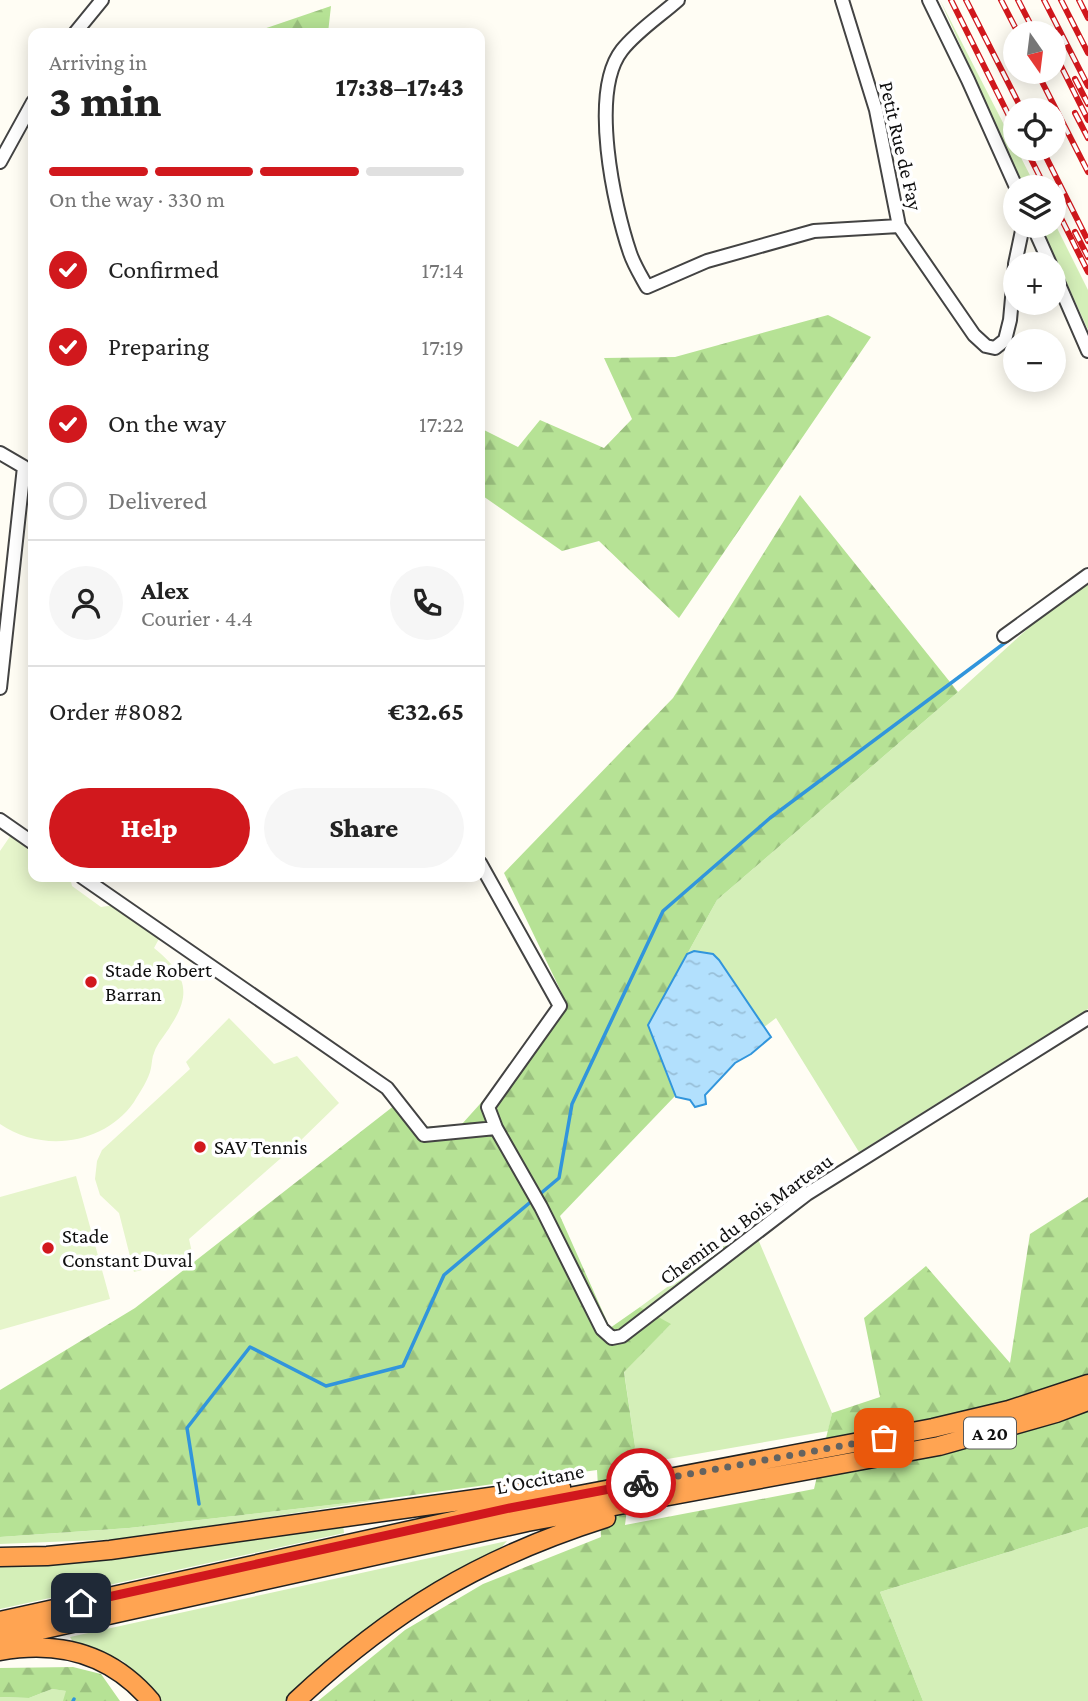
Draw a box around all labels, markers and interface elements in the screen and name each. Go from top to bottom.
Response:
north arrow [1003,21,1066,84]
map controls [1003,21,1066,392]
text: Arriving in [49,49,147,75]
text: 17:38–17:43 [336,73,464,102]
text: 3 min [49,75,161,126]
street label: Petit Rue de Fay [874,79,928,213]
button: locate [1003,98,1066,161]
button: layers [1003,175,1066,238]
text: On the way · 330 m [49,186,225,212]
icon: check [49,251,87,289]
button: + [1003,252,1066,315]
text: Confirmed [108,255,219,284]
text: 17:14 [421,257,464,283]
icon: check [49,328,87,366]
button: − [1003,329,1066,392]
text: Preparing [108,332,209,361]
text: 17:19 [422,334,464,360]
icon: check [49,405,87,443]
text: On the way [108,409,226,438]
text: 17:22 [419,411,464,437]
text: Delivered [108,486,207,515]
button: person [49,566,123,640]
button: phone [390,566,464,640]
text: Alex [141,576,189,605]
text: Courier · 4.4 [141,605,253,631]
text: Order #8082 [49,697,183,726]
text: €32.65 [388,697,464,726]
button: Help [49,788,250,868]
button: Share [264,788,464,868]
place label: Stade Robert Barran [105,958,213,1006]
marker: Stade Robert Barran [83,974,99,990]
place label: SAV Tennis [214,1135,307,1159]
marker: SAV Tennis [192,1139,208,1155]
street label: Chemin du Bois Marteau [655,1148,837,1290]
place label: Stade Constant Duval [62,1224,193,1272]
marker: Stade Constant Duval [40,1240,56,1256]
pin [854,1408,914,1468]
road number: A 20 [964,1418,1016,1448]
icon: bag [865,1419,903,1457]
courier [606,1448,676,1518]
street label: L'Occitane [494,1459,586,1499]
icon: bike [622,1464,660,1502]
pin [51,1573,111,1633]
icon: home [62,1584,100,1622]

